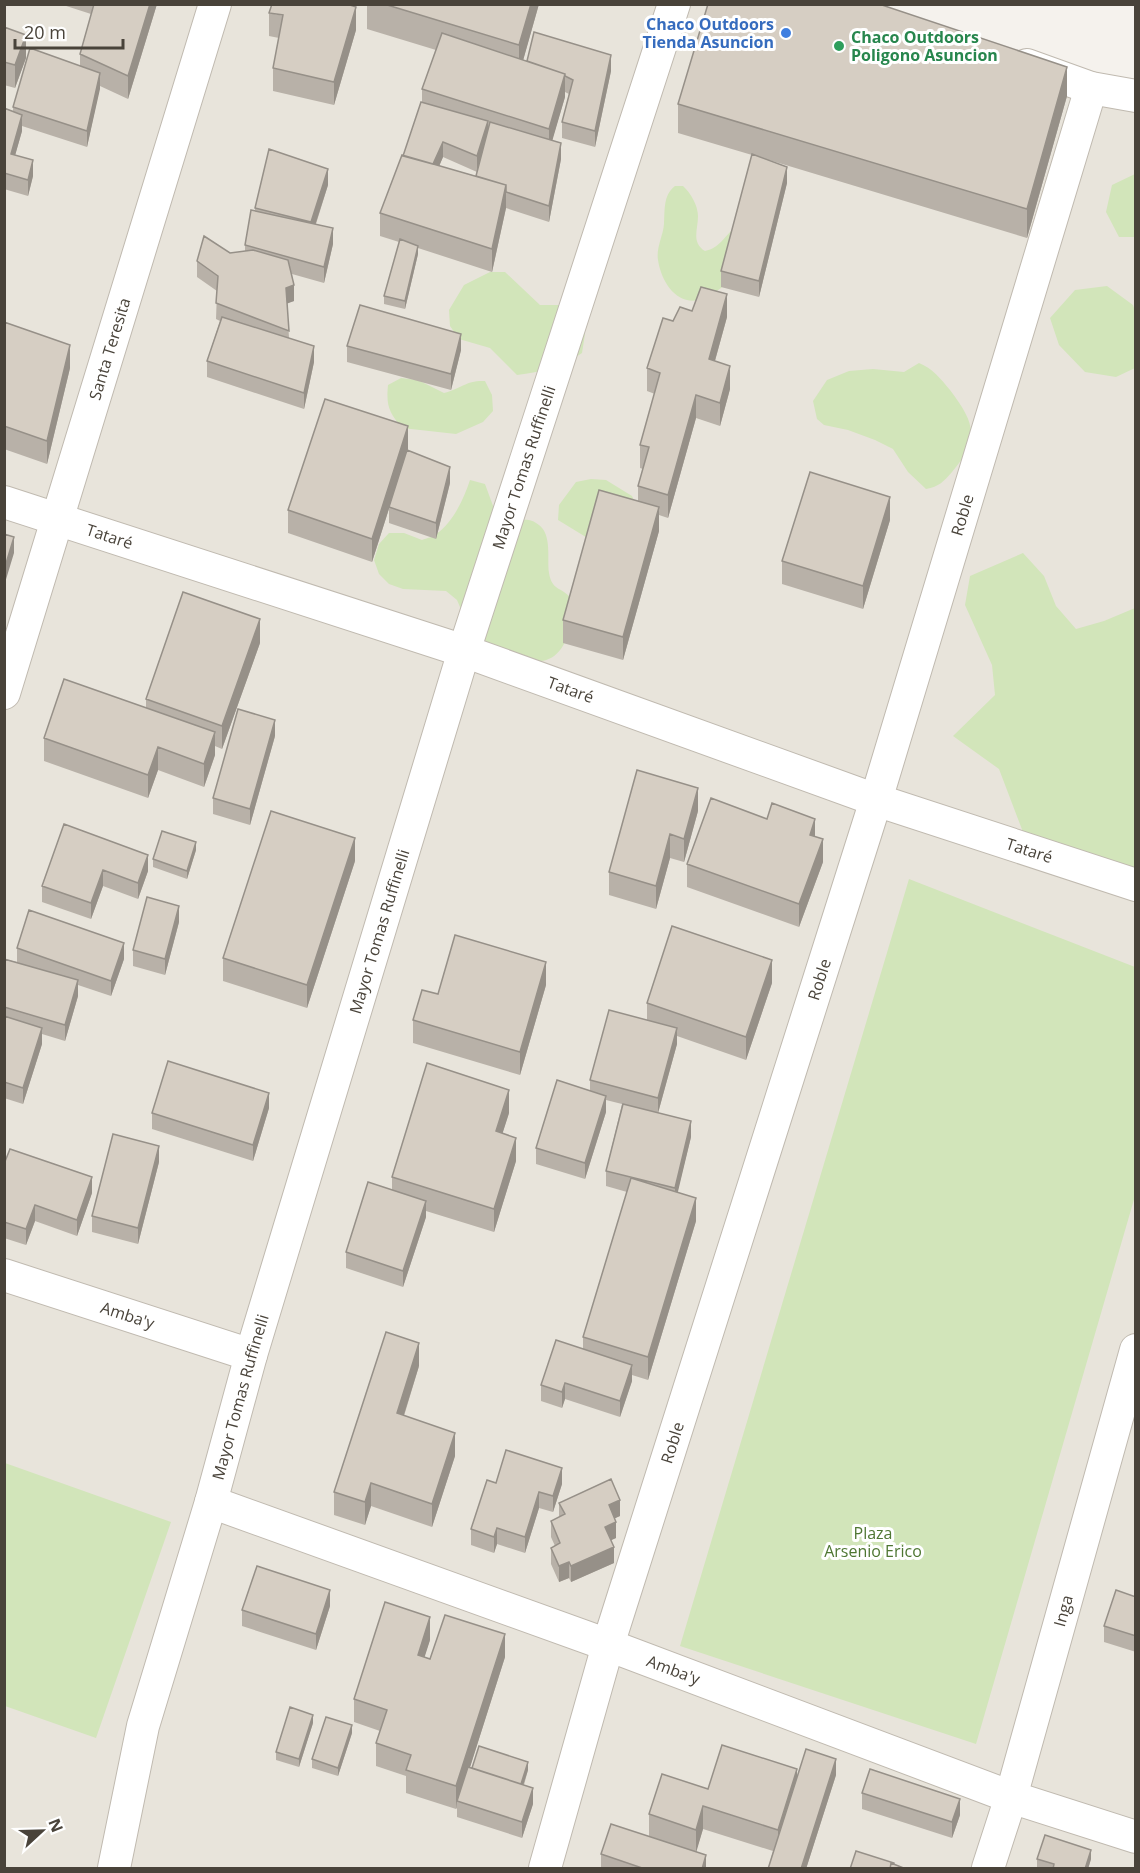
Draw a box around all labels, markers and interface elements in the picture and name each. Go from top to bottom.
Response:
scale bar [15,12,123,50]
place label: Chaco Outdoors Tienda Asuncion [642,13,774,53]
text: 20 m [24,20,66,44]
marker: Chaco Outdoors Tienda Asuncion [779,26,793,40]
place label: Chaco Outdoors Poligono Asuncion [851,26,998,66]
marker: Chaco Outdoors Poligono Asuncion [832,39,846,53]
street label: Santa Teresita [83,295,135,403]
street label: Mayor Tomas Ruffinelli [487,383,560,552]
street label: Roble [945,491,979,538]
street label: Tataré [83,518,136,554]
street label: Tataré [544,671,597,708]
street label: Tataré [1003,832,1056,868]
street label: Mayor Tomas Ruffinelli [344,846,414,1016]
street label: Roble [802,956,836,1003]
street label: Amba'y [98,1296,158,1334]
street label: Mayor Tomas Ruffinelli [207,1312,274,1482]
street label: Roble [655,1419,689,1466]
park label: Plaza Arsenio Erico [824,1522,922,1562]
street label: Inga [1048,1592,1078,1629]
street label: Amba'y [644,1650,704,1690]
north arrow [12,1801,72,1861]
text: N [43,1815,69,1836]

